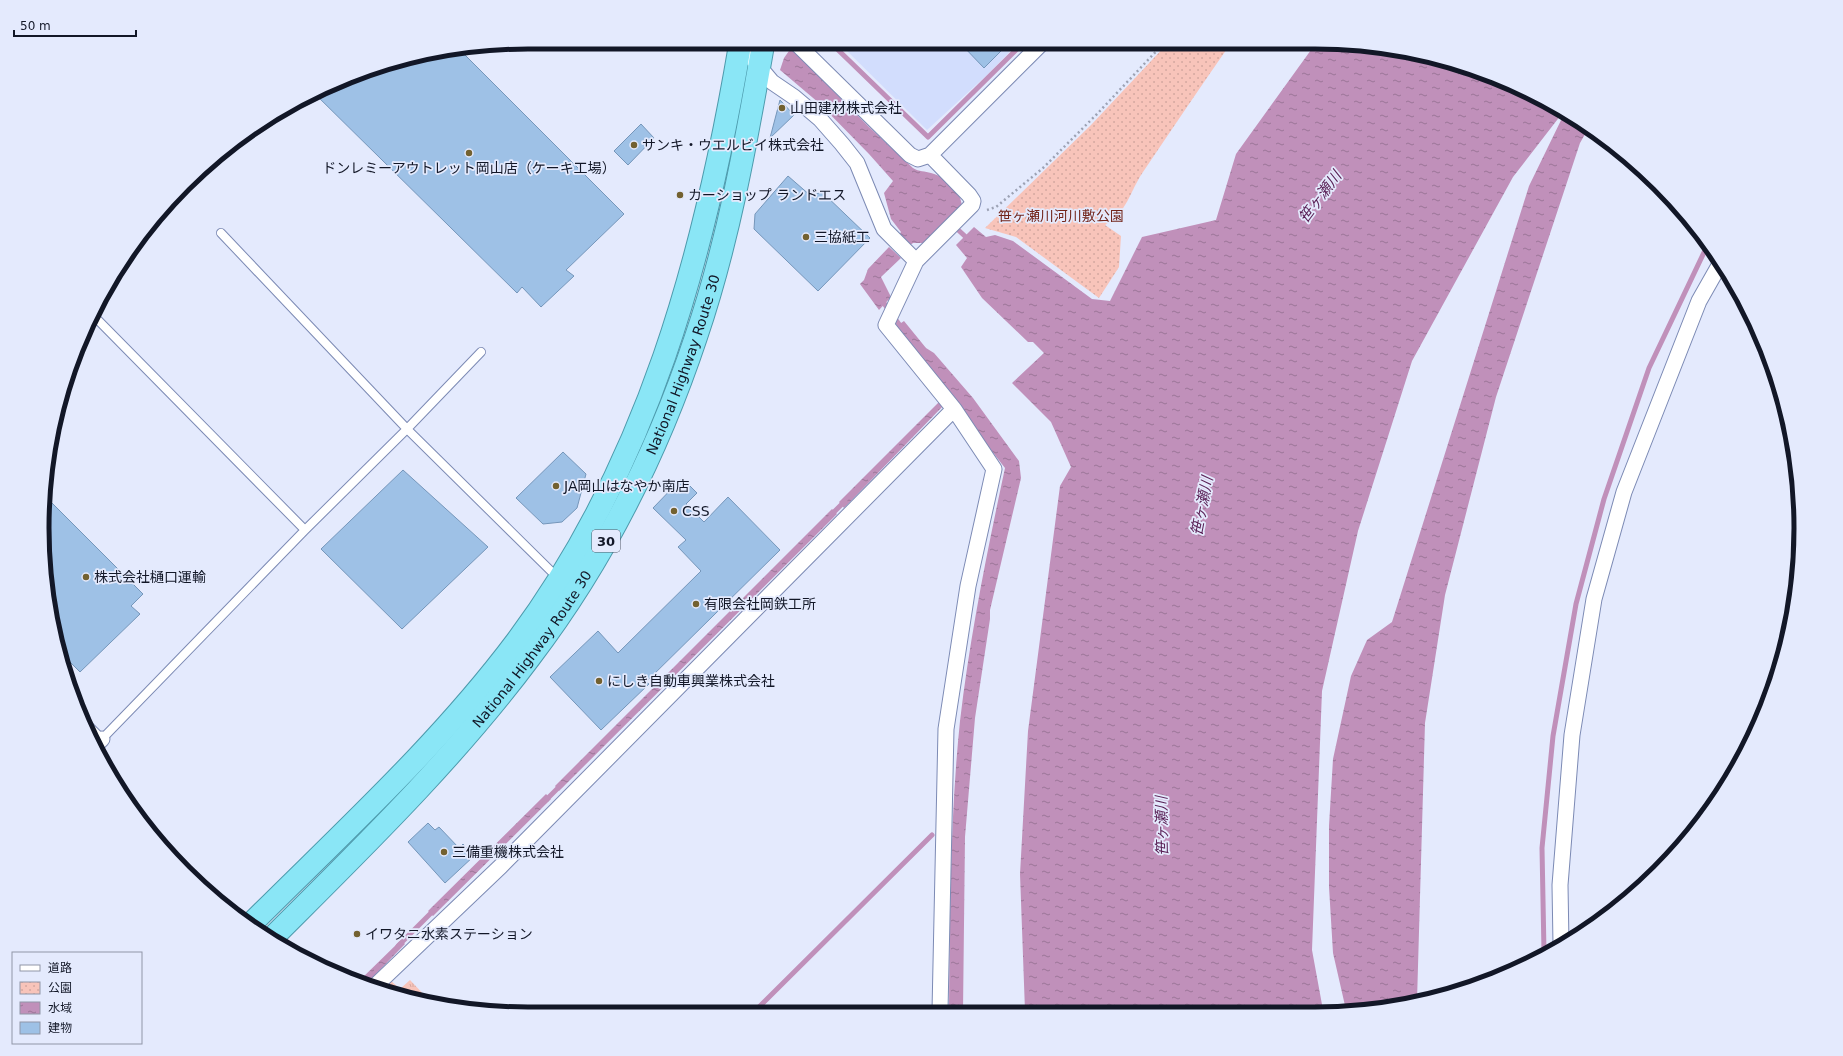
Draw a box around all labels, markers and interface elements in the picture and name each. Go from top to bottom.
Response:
scale bar [14,12,136,38]
text: 50 m [20,19,51,33]
place label: 山田建材株式会社 [790,100,902,116]
marker: 山田建材株式会社 [777,103,787,113]
place label: サンキ・ウエルビイ株式会社 [642,137,824,153]
marker: サンキ・ウエルビイ株式会社 [629,140,639,150]
marker: ドンレミーアウトレット岡山店（ケーキ工場） [464,148,474,158]
place label: ドンレミーアウトレット岡山店（ケーキ工場） [322,160,616,176]
water label: 笹ヶ瀬川 [1295,166,1346,226]
place label: カーショップ ランドエス [688,187,846,203]
marker: カーショップ ランドエス [675,190,685,200]
park label: 笹ヶ瀬川河川敷公園 [998,208,1124,224]
place label: 三協紙工 [814,229,870,245]
marker: 三協紙工 [801,232,811,242]
street label: National Highway Route 30 [643,273,723,457]
water label: 笹ヶ瀬川 [1187,473,1217,537]
place label: JA岡山はなやか南店 [563,478,689,494]
marker: JA岡山はなやか南店 [551,481,561,491]
place label: CSS [682,503,710,519]
marker: CSS [669,506,679,516]
road number: 30 [592,530,620,552]
street label: National Highway Route 30 [469,568,595,731]
place label: 株式会社樋口運輸 [94,569,206,585]
marker: 株式会社樋口運輸 [81,572,91,582]
place label: 有限会社岡鉄工所 [704,596,816,612]
marker: 有限会社岡鉄工所 [691,599,701,609]
place label: にしき自動車興業株式会社 [607,673,775,689]
marker: にしき自動車興業株式会社 [594,676,604,686]
water label: 笹ヶ瀬川 [1152,794,1172,856]
place label: 三備重機株式会社 [452,844,564,860]
marker: 三備重機株式会社 [439,847,449,857]
place label: イワタニ水素ステーション [365,926,533,942]
marker: イワタニ水素ステーション [352,929,362,939]
legend [12,952,142,1044]
text: 道路 [48,961,72,975]
text: 公園 [48,981,72,995]
text: 水域 [48,1001,72,1015]
text: 建物 [48,1021,72,1035]

